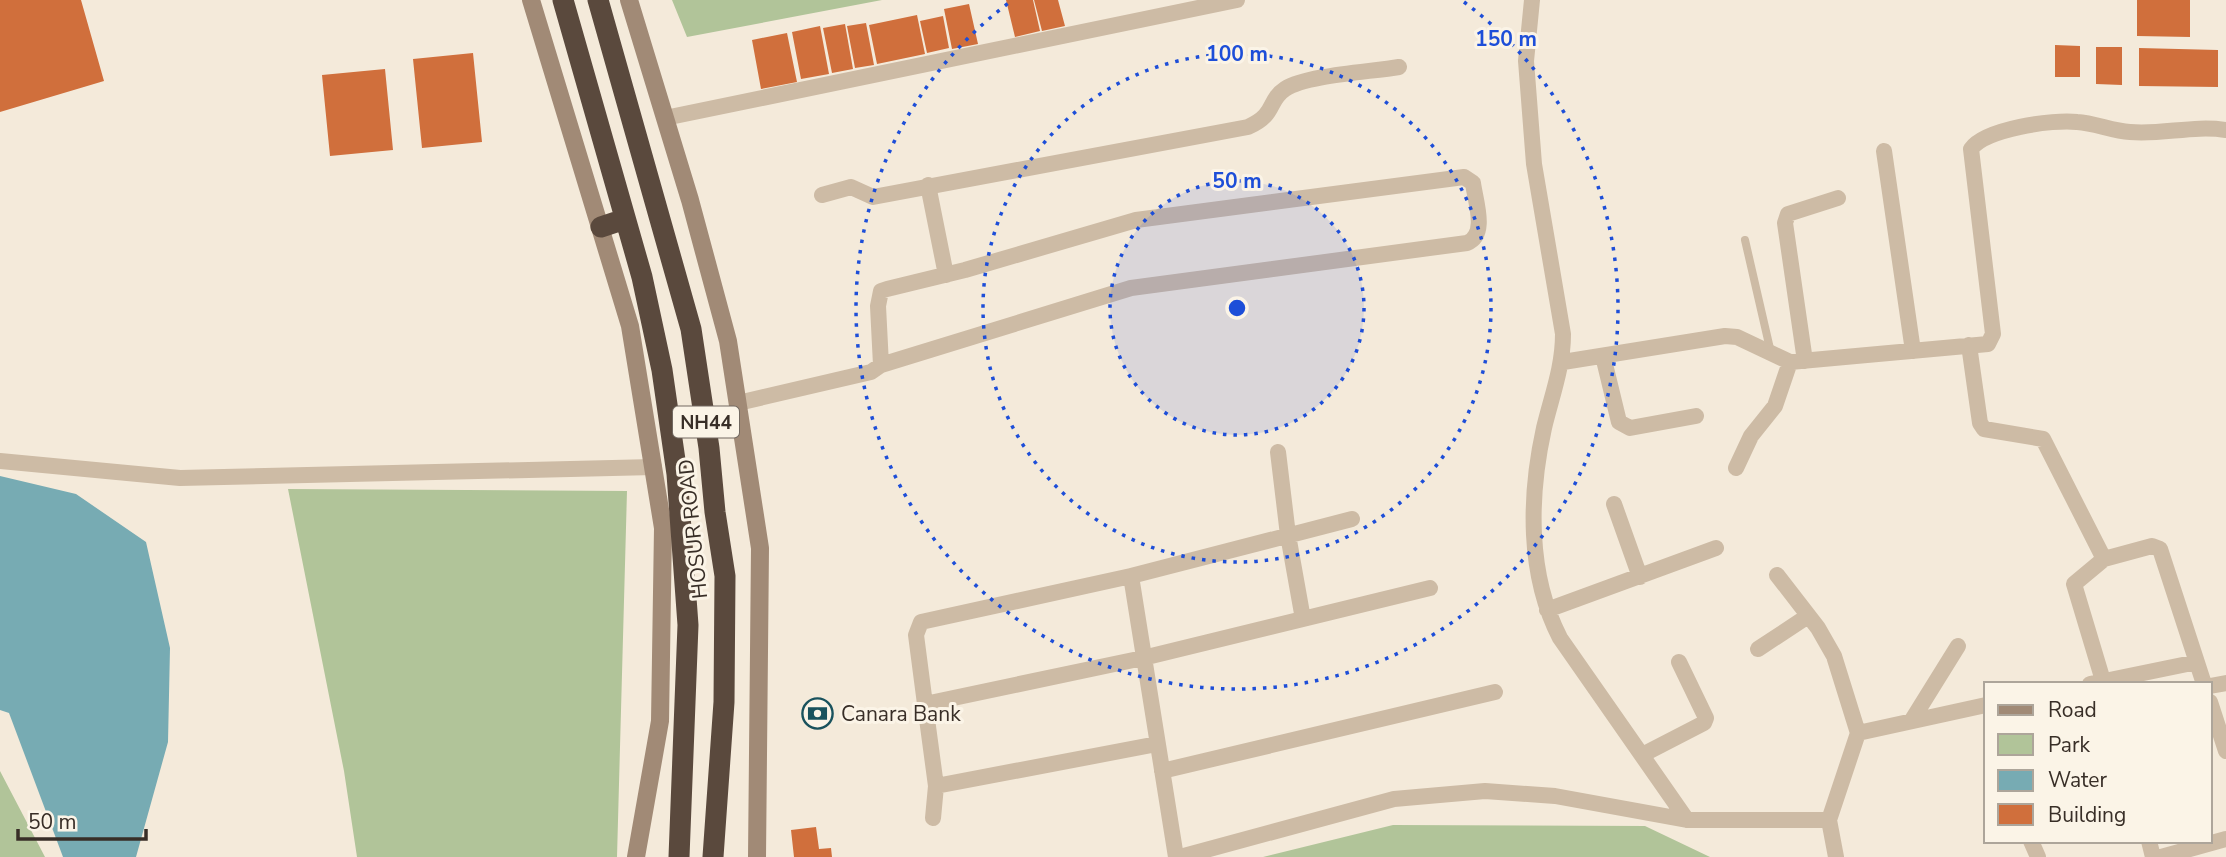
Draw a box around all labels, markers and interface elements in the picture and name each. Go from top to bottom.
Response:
text: 150 m [1475,25,1537,53]
text: 100 m [1206,40,1268,68]
text: 50 m [1212,167,1262,195]
centre of rings [1225,296,1249,320]
road number: NH44 [673,406,739,438]
street label: HOSUR ROAD [672,458,714,600]
legend [1984,682,2212,843]
text: Road [2048,696,2097,724]
bank icon: Canara Bank [801,697,835,731]
place label: Canara Bank [841,700,961,728]
text: Park [2048,731,2090,759]
text: Water [2048,766,2107,794]
scale bar [18,798,145,842]
text: Building [2048,801,2126,829]
text: 50 m [28,808,77,836]

